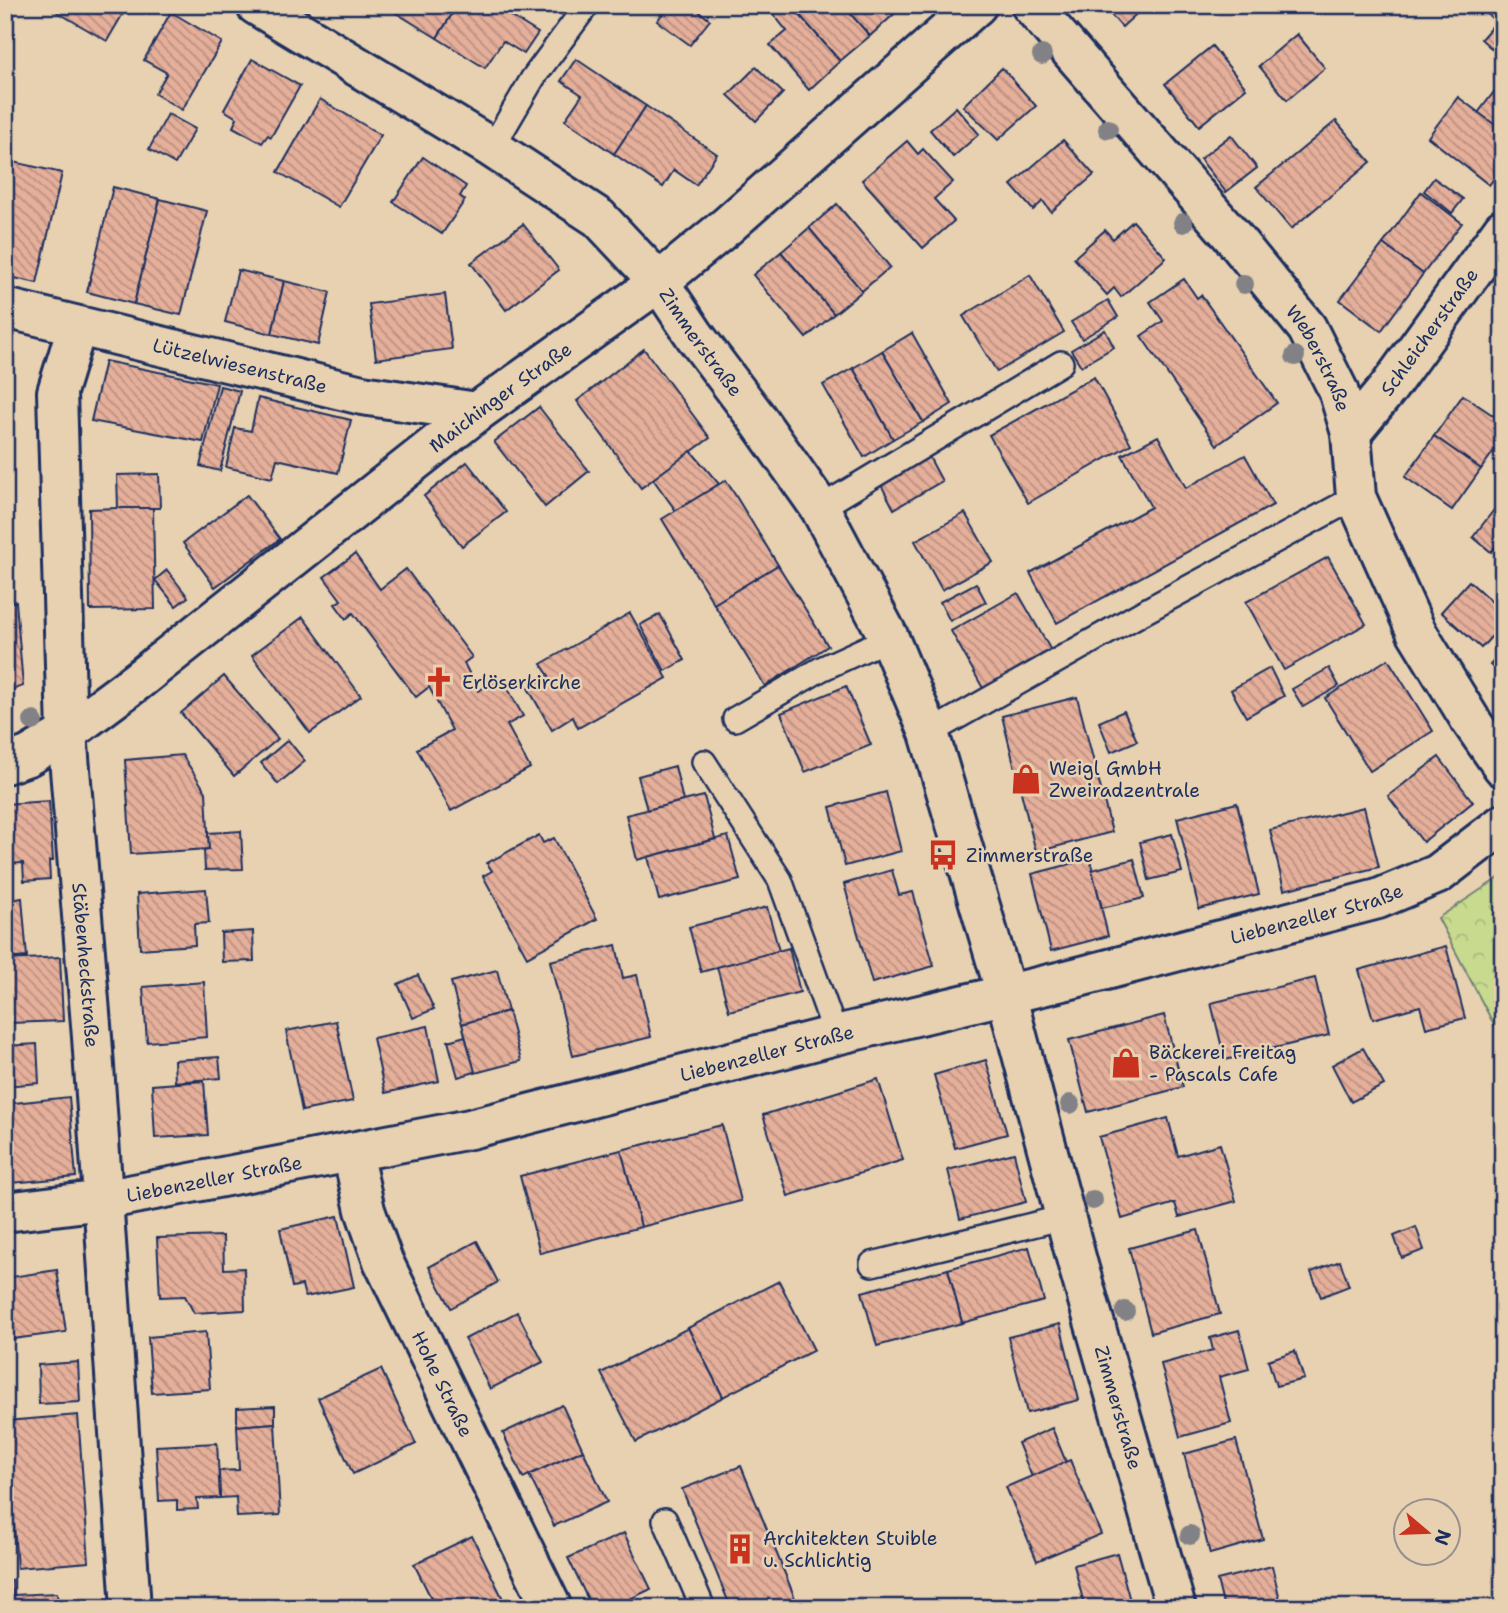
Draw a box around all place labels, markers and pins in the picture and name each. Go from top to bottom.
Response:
church icon: Erlöserkirche [422,665,456,699]
place label: Erlöserkirche [462,670,581,695]
place label: Weigl GmbH Zweiradzentrale [1049,756,1200,803]
shop icon: Weigl GmbH Zweiradzentrale [1009,762,1043,796]
bus stop icon: Zimmerstraße [926,838,960,872]
place label: Zimmerstraße [966,843,1094,868]
place label: Bäckerei Freitag - Pascals Cafe [1149,1040,1296,1087]
shop icon: Bäckerei Freitag - Pascals Cafe [1109,1046,1143,1080]
place label: Architekten Stuible u. Schlichtig [763,1526,938,1573]
building icon: Architekten Stuible u. Schlichtig [723,1532,757,1566]

